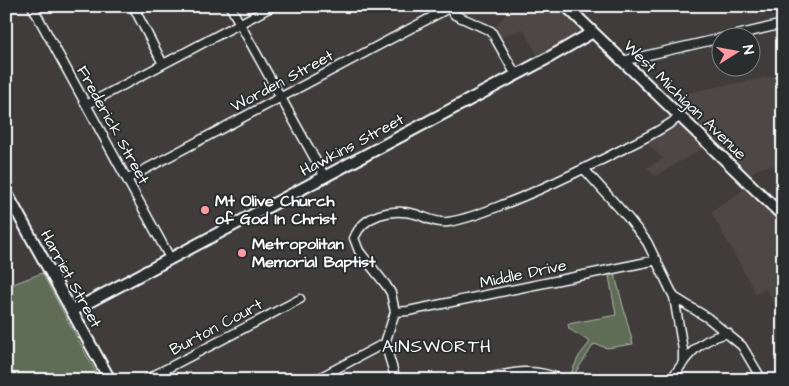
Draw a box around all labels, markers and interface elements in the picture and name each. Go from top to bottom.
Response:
north arrow [712,28,762,78]
street label: West Michigan Avenue [618,35,752,166]
text: N [737,43,758,56]
street label: Worden Street [227,44,338,117]
street label: Frederick Street [71,62,155,189]
street label: Hawkins Street [296,108,408,182]
place label: Mt Olive Church of God In Christ [215,190,337,230]
marker: Mt Olive Church of God In Christ [199,204,211,216]
street label: Harriet Street [35,226,107,332]
place label: Metropolitan Memorial Baptist [252,233,376,273]
marker: Metropolitan Memorial Baptist [236,247,248,259]
street label: Middle Drive [478,254,569,294]
street label: Burton Court [166,293,267,361]
district label: AINSWORTH [382,334,492,359]

